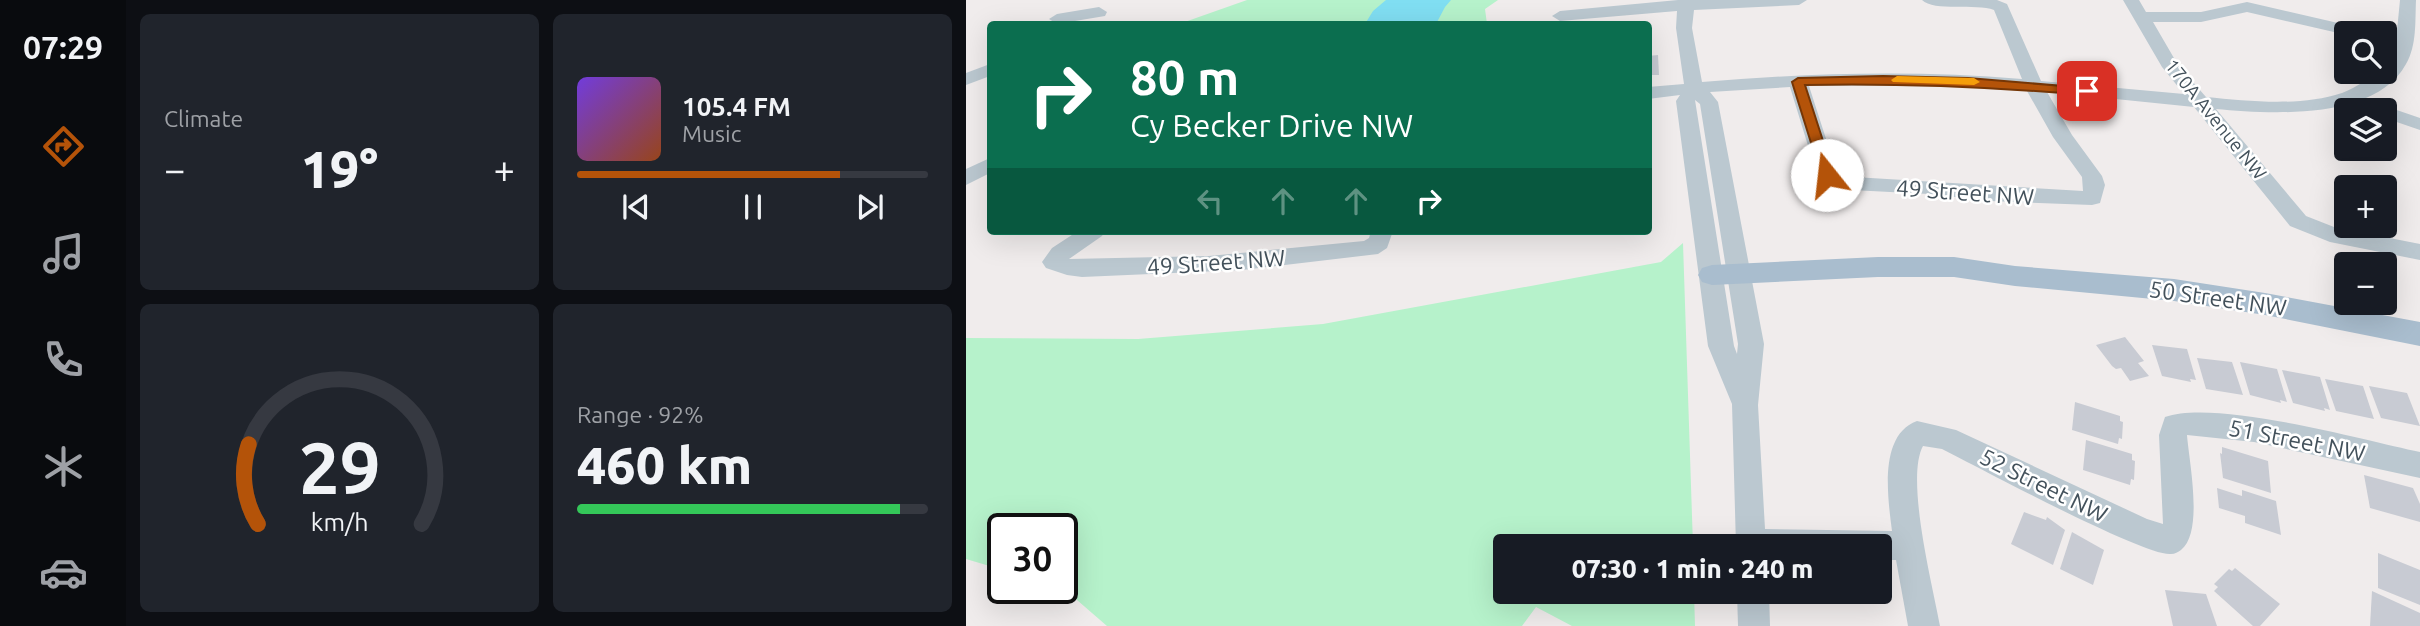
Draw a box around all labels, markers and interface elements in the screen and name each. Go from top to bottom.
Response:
map controls [2334,21,2397,315]
button: search [2334,21,2397,84]
text: 07:29 [23,29,103,65]
icon: right [1015,49,1106,140]
text: 80 m [1130,49,1239,104]
street label: 170A Avenue NW [2161,54,2271,184]
pin [2057,61,2117,121]
icon: arrive [2068,72,2106,110]
text: 105.4 FM [682,92,791,121]
button: layers [2334,98,2397,161]
text: Climate [164,106,243,131]
text: Cy Becker Drive NW [1130,107,1413,143]
text: Music [682,121,741,146]
icon: directions [39,122,88,171]
position arrow [1790,138,1864,212]
text: 19° [301,140,378,198]
text: − [164,148,185,190]
text: + [494,148,515,190]
street label: 49 Street NW [1895,175,2035,209]
button: + [2334,175,2397,238]
icon: left [1191,182,1229,220]
icon: ahead [1264,182,1302,220]
icon: ahead [1337,182,1375,220]
icon: right [1410,182,1448,220]
icon: previous [617,188,655,226]
icon: pause [734,188,772,226]
icon: next [851,188,889,226]
icon: music [39,229,88,278]
street label: 49 Street NW [1146,245,1286,279]
button: − [2334,252,2397,315]
street label: 50 Street NW [2148,276,2288,320]
icon: phone [39,335,88,384]
text: Range · 92% [577,402,704,427]
street label: 51 Street NW [2227,415,2367,465]
text: 29 [298,426,381,508]
text: 460 km [577,436,752,494]
icon: climate [39,442,88,491]
street label: 52 Street NW [1976,443,2112,527]
text: km/h [311,508,368,536]
speed limit sign: 30 [987,513,1078,604]
icon: car [39,548,88,597]
text: 07:30 · 1 min · 240 m [1572,554,1813,583]

